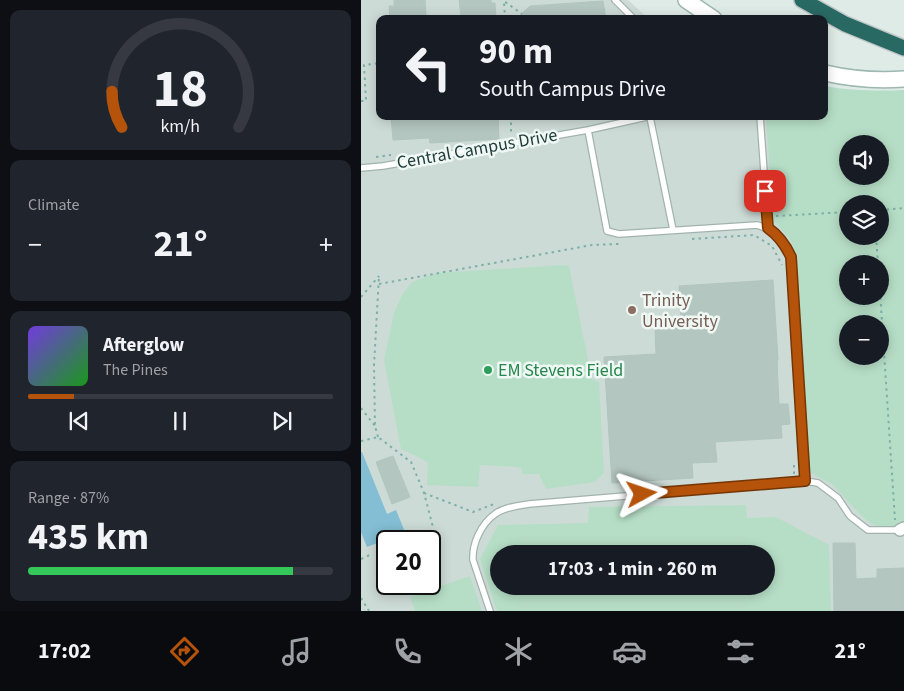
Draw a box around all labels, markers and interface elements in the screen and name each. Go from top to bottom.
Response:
text: 90 m [479,27,553,77]
icon: left [396,35,461,100]
text: 18 [153,53,208,127]
text: South Campus Drive [479,73,666,105]
text: km/h [161,114,200,139]
street label: Central Campus Drive [395,123,559,175]
map controls [839,135,889,365]
button: sound [839,135,889,185]
pin [744,170,786,212]
icon: arrive [751,177,779,205]
text: Climate [28,194,79,216]
button: layers [839,195,889,245]
text: 21° [154,217,208,271]
text: − [28,225,42,265]
text: + [319,225,333,265]
button: + [839,255,889,305]
place label: Trinity University [642,288,718,334]
marker: Trinity University [626,304,638,316]
button: − [839,315,889,365]
text: Afterglow [103,332,184,359]
place label: EM Stevens Field [498,358,623,383]
text: The Pines [103,359,168,381]
marker: EM Stevens Field [482,364,494,376]
icon: previous [65,407,93,435]
icon: pause [166,407,194,435]
icon: next [268,407,296,435]
position arrow [615,467,667,519]
text: Range · 87% [28,487,109,509]
text: 435 km [28,510,149,564]
speed limit sign: 20 [376,530,441,595]
text: 17:03 · 1 min · 260 m [548,556,717,583]
icon: directions [167,634,202,669]
icon: music [279,634,314,669]
icon: phone [390,634,425,669]
icon: climate [501,634,536,669]
icon: car [612,634,647,669]
icon: filters [723,634,758,669]
text: 17:02 [38,635,91,667]
text: 21° [835,635,866,667]

